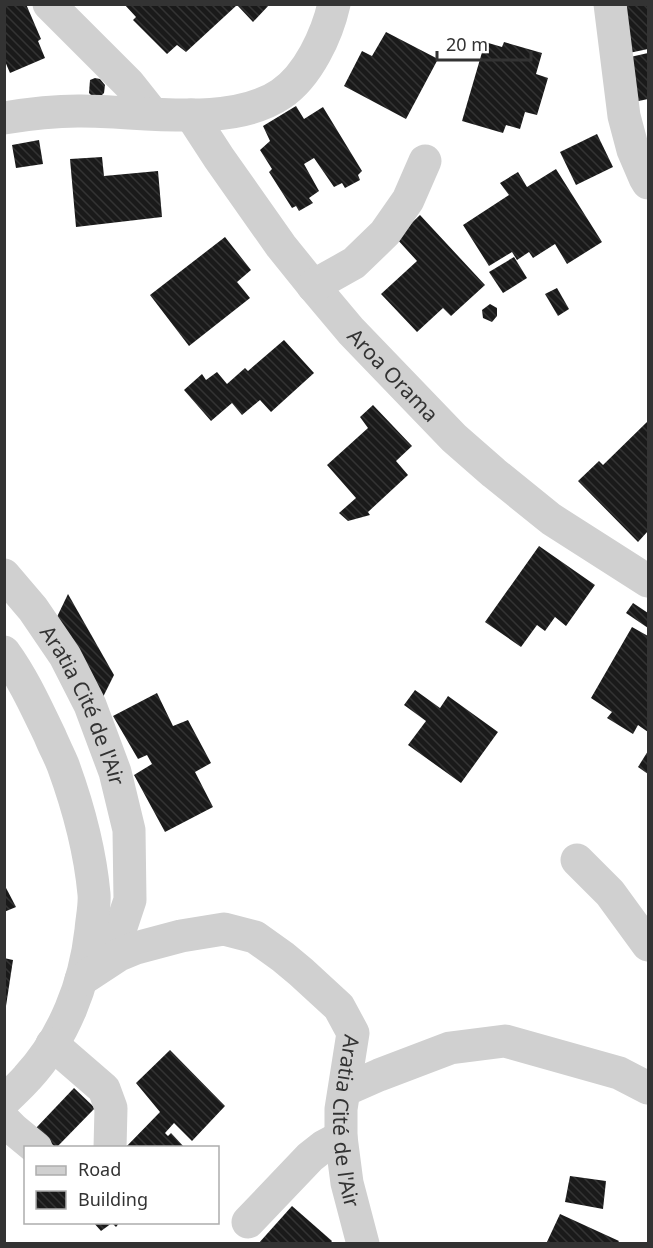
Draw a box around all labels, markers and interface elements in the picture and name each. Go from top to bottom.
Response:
scale bar [437,24,532,62]
text: 20 m [446,32,488,56]
street label: Aroa Orama [342,322,445,428]
street label: Aratia Cité de l'Air [34,620,132,788]
street label: Aratia Cité de l'Air [327,1033,367,1211]
legend [24,1146,219,1224]
text: Road [78,1157,121,1181]
text: Building [78,1187,148,1211]

